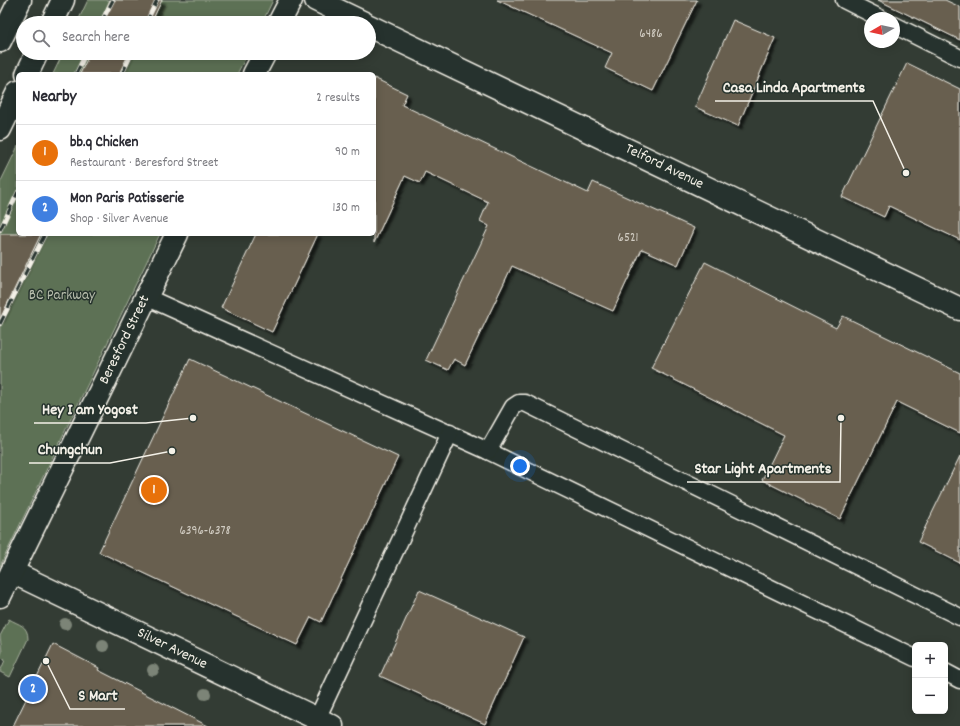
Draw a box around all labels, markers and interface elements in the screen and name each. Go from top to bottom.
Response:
north arrow [864,12,900,48]
search box [16,16,376,60]
house number: 6486 [639,25,663,44]
icon: search [30,27,52,49]
text: Search here [62,27,130,49]
callout: Casa Linda Apartments [715,73,873,101]
text: Casa Linda Apartments [723,77,865,100]
text: Nearby [32,86,76,110]
text: 2 results [316,89,360,108]
text: bb.q Chicken [70,132,138,154]
street label: Telford Avenue [621,138,707,196]
text: 1 [44,143,46,162]
text: 90 m [335,143,360,162]
text: Restaurant · Beresford Street [70,154,218,173]
text: Mon Paris Patisserie [70,188,184,210]
text: 2 [42,199,48,218]
text: 130 m [332,199,360,218]
text: Shop · Silver Avenue [70,210,168,229]
house number: 6521 [618,229,638,248]
park label: BC Parkway [29,285,96,307]
street label: Beresford Street [94,291,156,388]
callout: Hey I am Yogost [34,395,146,423]
text: Hey I am Yogost [42,399,138,422]
callout: Chungchun [29,435,110,463]
text: Chungchun [38,439,102,462]
callout: Star Light Apartments [687,454,840,482]
your location [510,456,530,476]
text: Star Light Apartments [695,458,832,481]
pin: 1 [141,475,167,505]
house number: 6396-6378 [179,522,231,541]
street label: Silver Avenue [133,622,211,676]
map controls [912,642,948,714]
button: + [912,642,948,678]
pin: 2 [20,674,46,704]
button: − [912,678,948,714]
callout: S Mart [70,681,125,709]
text: S Mart [78,685,118,708]

